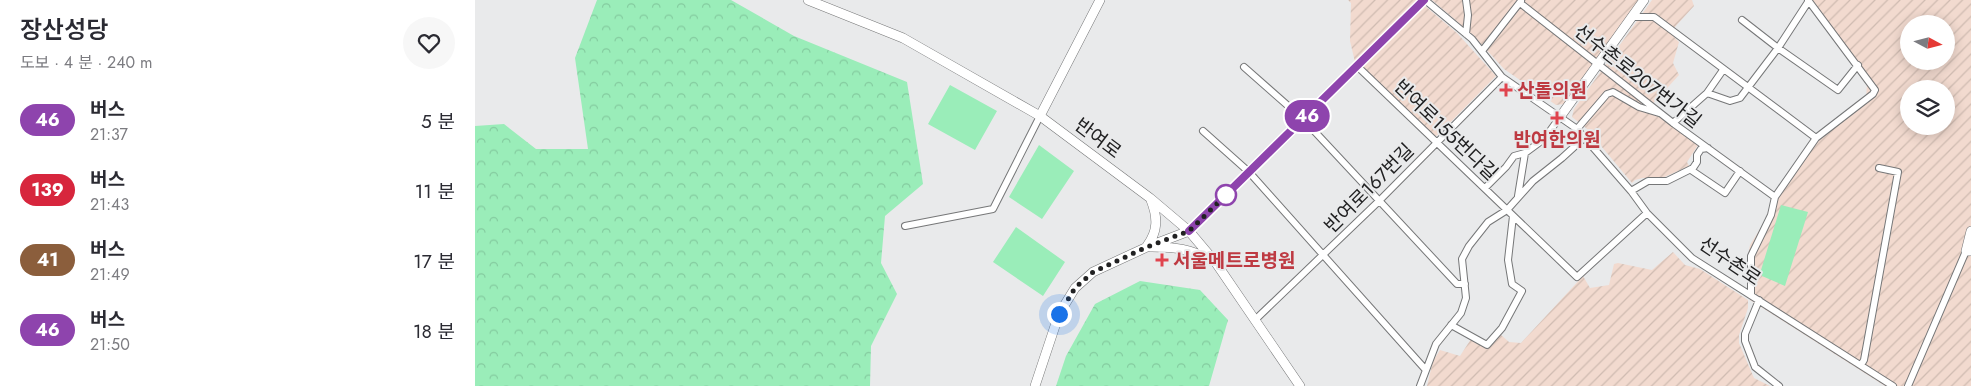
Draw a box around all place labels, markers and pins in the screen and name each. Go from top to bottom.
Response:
place label: 산돌의원 [1517,77,1587,104]
marker: 산돌의원 [1499,83,1513,97]
marker: 반여한의원 [1550,111,1564,125]
place label: 반여한의원 [1513,126,1601,153]
unlabelled marker [1215,184,1237,206]
place label: 서울메트로병원 [1173,247,1295,274]
marker: 서울메트로병원 [1155,253,1169,267]

